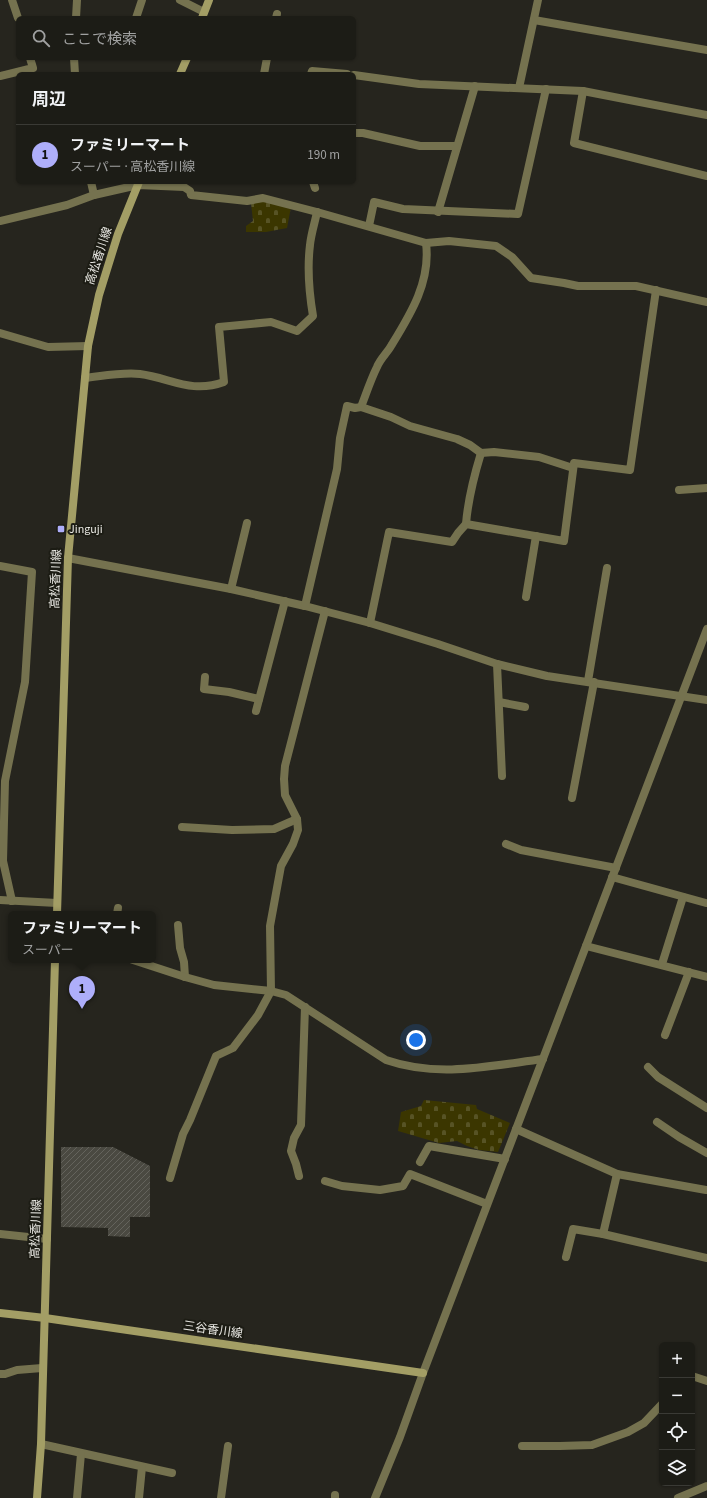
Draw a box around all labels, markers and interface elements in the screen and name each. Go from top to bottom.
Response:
search box [16,16,356,60]
icon: search [30,27,52,49]
text: ここで検索 [62,29,137,50]
text: 周辺 [32,88,66,112]
text: ファミリーマート [70,135,190,156]
text: 1 [42,146,48,164]
text: 190 m [307,146,340,164]
text: スーパー · 高松香川線 [70,158,195,176]
street label: 高松香川線 [82,225,116,287]
place label: Jinguji [69,521,103,538]
marker: Jinguji [56,524,66,534]
street label: 高松香川線 [46,549,66,609]
popup [8,911,156,963]
text: ファミリーマート [22,918,142,939]
text: スーパー [22,941,74,959]
pin: 1 [69,976,95,1009]
your location [406,1030,426,1050]
street label: 高松香川線 [26,1199,46,1259]
street label: 三谷香川線 [182,1317,244,1343]
map controls [659,1342,695,1486]
button: + [659,1342,695,1378]
button: − [659,1378,695,1414]
button: locate [659,1414,695,1450]
button: layers [659,1450,695,1486]

